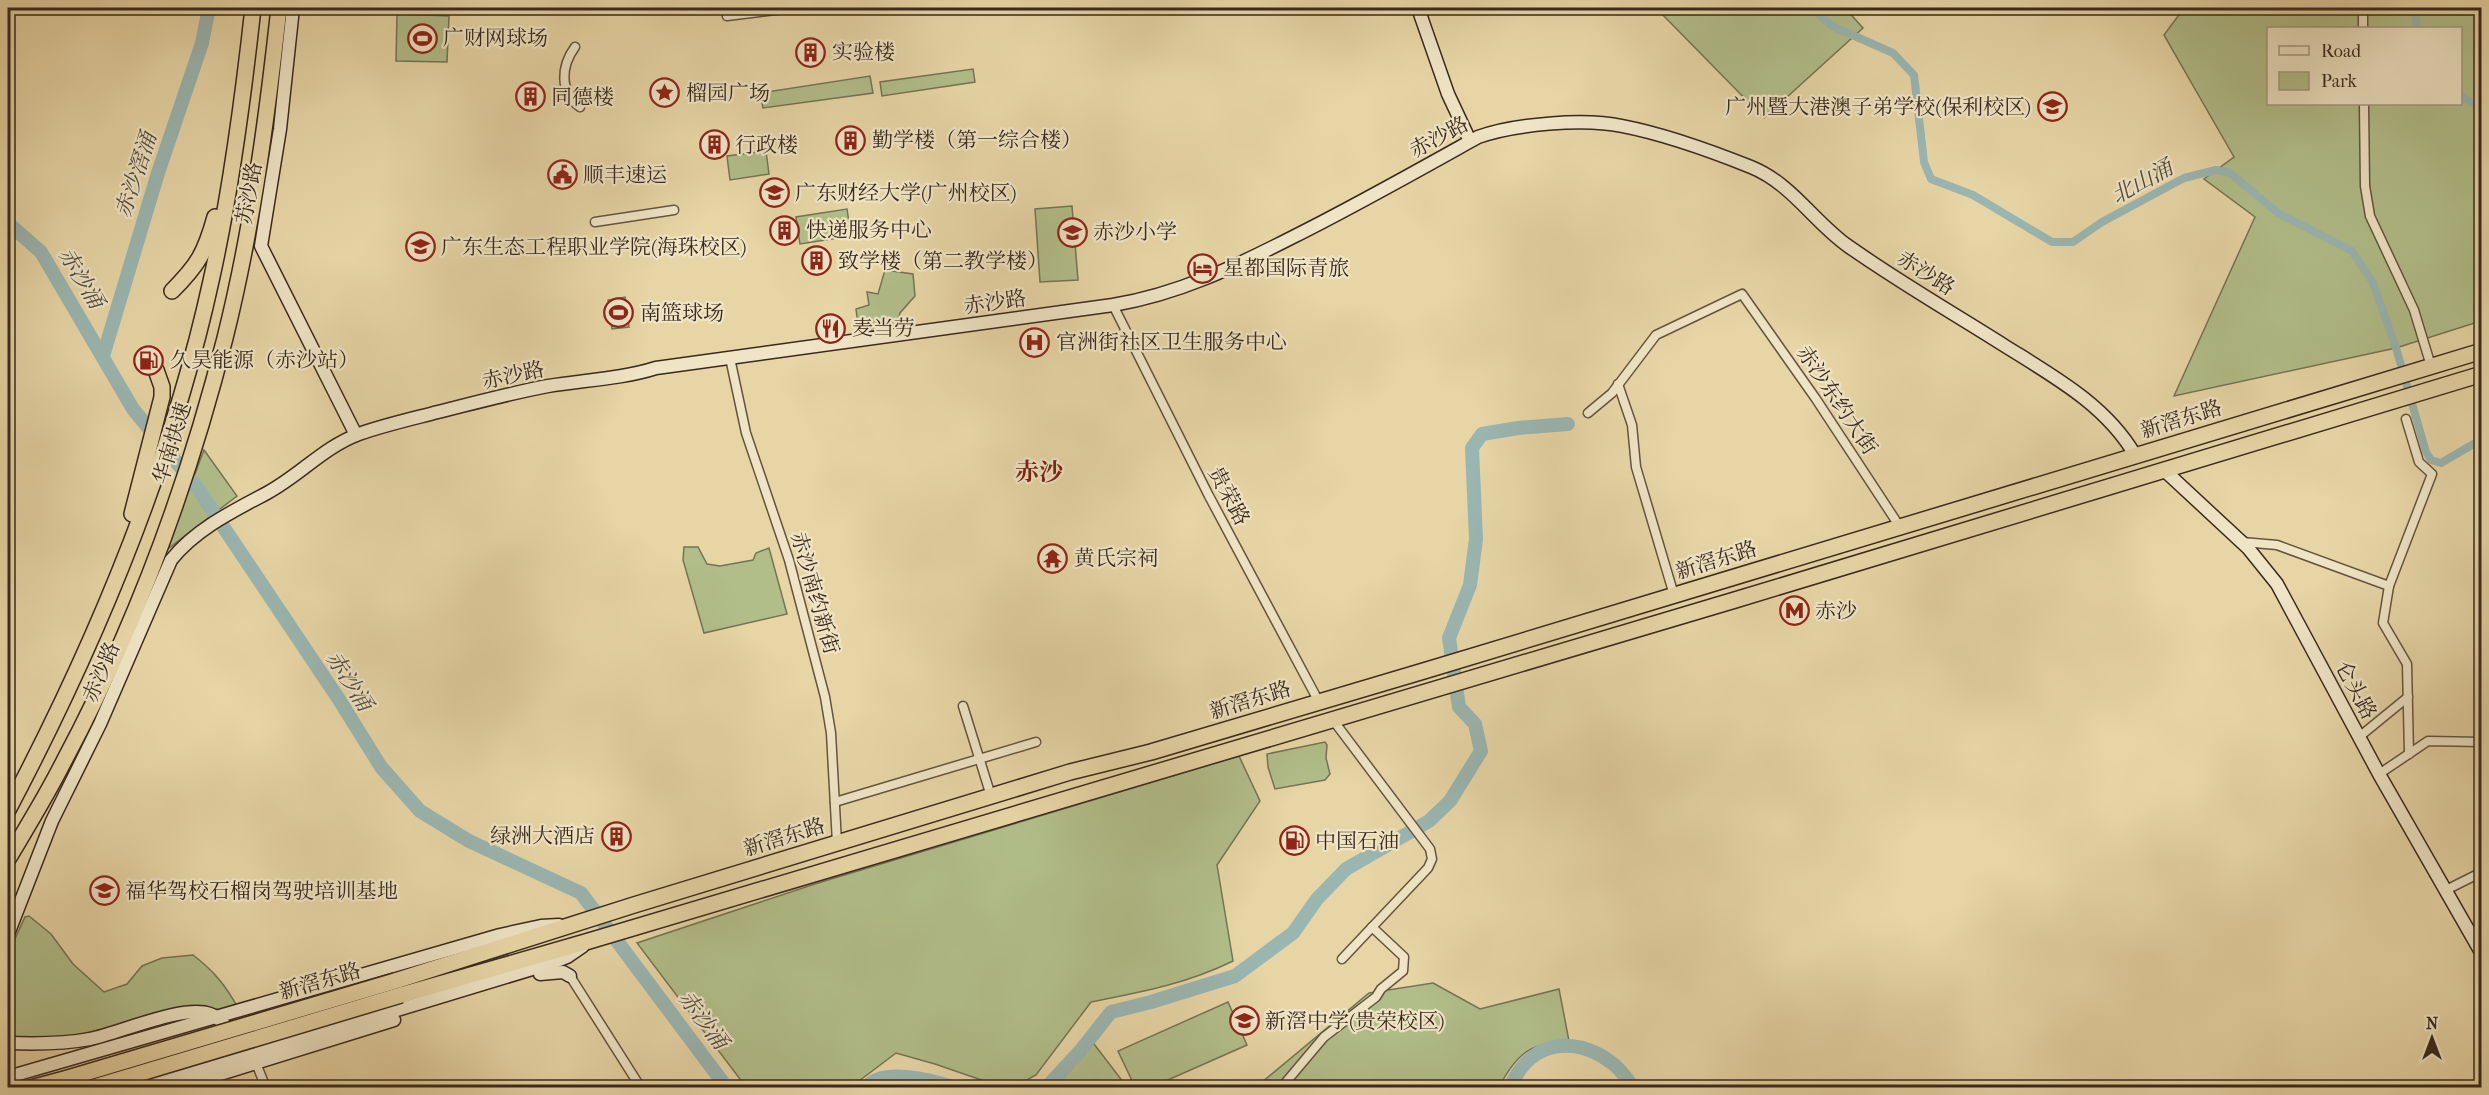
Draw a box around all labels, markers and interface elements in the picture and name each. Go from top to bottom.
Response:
sports icon: 广财网球场 [406,22,438,54]
place label: 广财网球场 [443,26,548,50]
legend [2267,27,2462,105]
building icon: 实验楼 [795,36,827,68]
place label: 实验楼 [832,40,895,64]
text: Road [2321,41,2361,62]
text: Park [2321,71,2358,92]
place icon: 榴园广场 [649,77,681,109]
building icon: 同德楼 [514,81,546,113]
place label: 榴园广场 [686,81,770,105]
place label: 同德楼 [551,85,614,109]
school or university icon: 广州暨大港澳子弟学校(保利校区) [2036,91,2068,123]
place label: 广州暨大港澳子弟学校(保利校区) [1725,95,2031,119]
street label: 赤沙路 [1406,112,1472,162]
building icon: 勤学楼（第一综合楼） [835,124,867,156]
water label: 赤沙滘涌 [110,126,163,221]
place label: 勤学楼（第一综合楼） [872,128,1082,152]
building icon: 行政楼 [698,129,730,161]
place label: 行政楼 [735,133,798,157]
water label: 北山涌 [2107,153,2180,209]
public building icon: 顺丰速运 [546,159,578,191]
street label: 苏沙路 [232,160,266,226]
place label: 顺丰速运 [583,163,667,187]
school or university icon: 广东财经大学(广州校区) [758,177,790,209]
place label: 广东财经大学(广州校区) [795,181,1017,205]
building icon: 快递服务中心 [769,214,801,246]
school or university icon: 赤沙小学 [1056,216,1088,248]
place label: 快递服务中心 [806,218,932,242]
place label: 赤沙小学 [1093,220,1177,244]
school or university icon: 广东生态工程职业学院(海珠校区) [404,231,436,263]
place label: 广东生态工程职业学院(海珠校区) [441,235,747,259]
water label: 赤沙涌 [53,243,111,316]
building icon: 致学楼（第二教学楼） [801,245,833,277]
street label: 赤沙路 [1893,246,1959,300]
place label: 致学楼（第二教学楼） [838,249,1048,273]
hotel icon: 星都国际青旅 [1186,252,1218,284]
place label: 星都国际青旅 [1223,256,1349,280]
street label: 赤沙路 [962,286,1028,318]
sports icon: 南篮球场 [603,297,635,329]
place label: 南篮球场 [640,301,724,325]
restaurant icon: 麦当劳 [815,312,847,344]
place label: 麦当劳 [852,316,915,340]
hospital icon: 官洲街社区卫生服务中心 [1019,326,1051,358]
place label: 官洲街社区卫生服务中心 [1056,330,1287,354]
street label: 赤沙东约大街 [1792,341,1882,459]
fuel station icon: 久昊能源（赤沙站） [133,344,165,376]
place label: 久昊能源（赤沙站） [170,348,359,372]
street label: 赤沙路 [480,357,546,393]
street label: 新滘东路 [2137,395,2225,443]
street label: 华南快速 [148,399,196,487]
district label: 赤沙 [1015,458,1063,486]
street label: 贵荣路 [1204,463,1254,529]
street label: 赤沙南约新街 [786,529,844,657]
street label: 新滘东路 [1672,536,1760,584]
temple icon: 黄氏宗祠 [1037,542,1069,574]
place label: 黄氏宗祠 [1074,546,1158,570]
metro station icon: 赤沙 [1778,595,1810,627]
place label: 赤沙 [1815,599,1857,623]
street label: 赤沙路 [78,638,124,706]
water label: 赤沙涌 [320,646,380,718]
street label: 仑头路 [2331,657,2381,723]
street label: 新滘东路 [1206,676,1294,724]
street label: 新滘东路 [740,813,828,861]
building icon: 绿洲大酒店 [600,820,632,852]
place label: 绿洲大酒店 [490,824,595,848]
fuel station icon: 中国石油 [1278,825,1310,857]
place label: 中国石油 [1315,829,1399,853]
school or university icon: 福华驾校石榴岗驾驶培训基地 [88,875,120,907]
place label: 福华驾校石榴岗驾驶培训基地 [125,879,398,903]
street label: 新滘东路 [276,958,364,1004]
water label: 赤沙涌 [673,986,735,1057]
school or university icon: 新滘中学(贵荣校区) [1228,1005,1260,1037]
north arrow [2402,1008,2462,1068]
place label: 新滘中学(贵荣校区) [1265,1009,1445,1033]
text: N [2426,1014,2439,1033]

